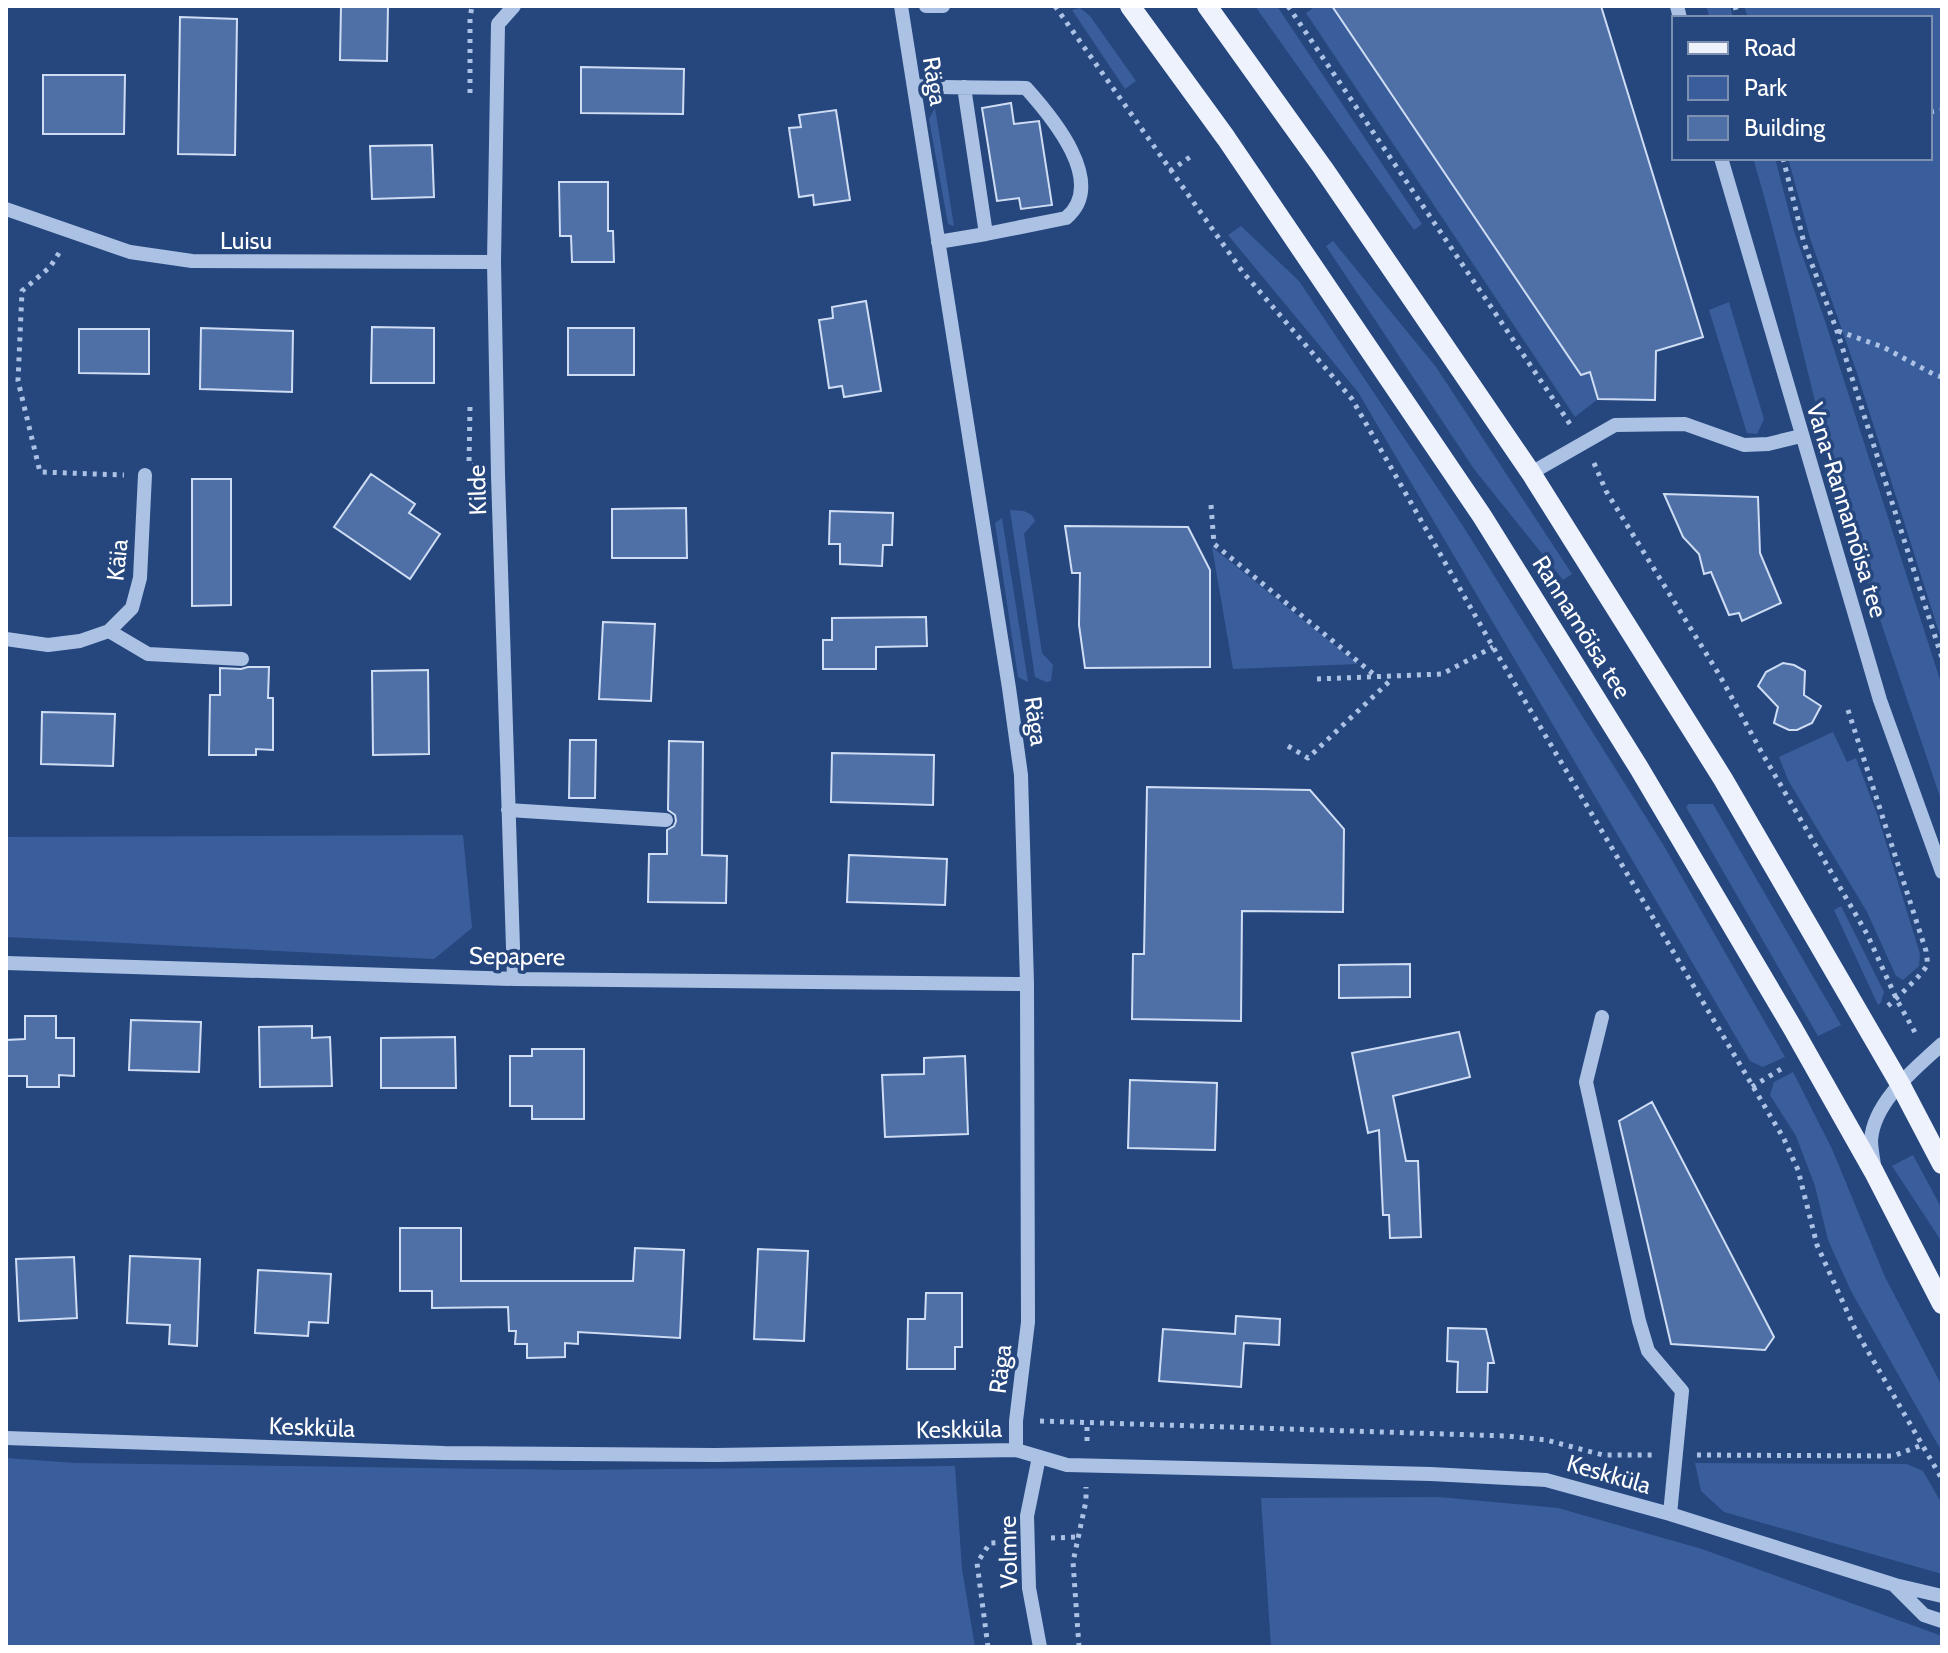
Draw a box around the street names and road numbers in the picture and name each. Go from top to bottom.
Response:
street label: Räga [917,54,953,108]
street label: Luisu [220,226,272,255]
street label: Vana-Rannamõisa tee [1800,399,1894,621]
street label: Kilde [462,464,492,516]
street label: Käia [100,537,134,582]
street label: Rannamõisa tee [1527,550,1637,704]
street label: Räga [1018,695,1054,748]
street label: Sepapere [469,941,565,971]
street label: Räga [983,1342,1017,1395]
street label: Keskküla [268,1411,356,1443]
street label: Keskküla [916,1414,1003,1444]
street label: Keskküla [1564,1448,1655,1500]
street label: Volmre [993,1515,1023,1589]

